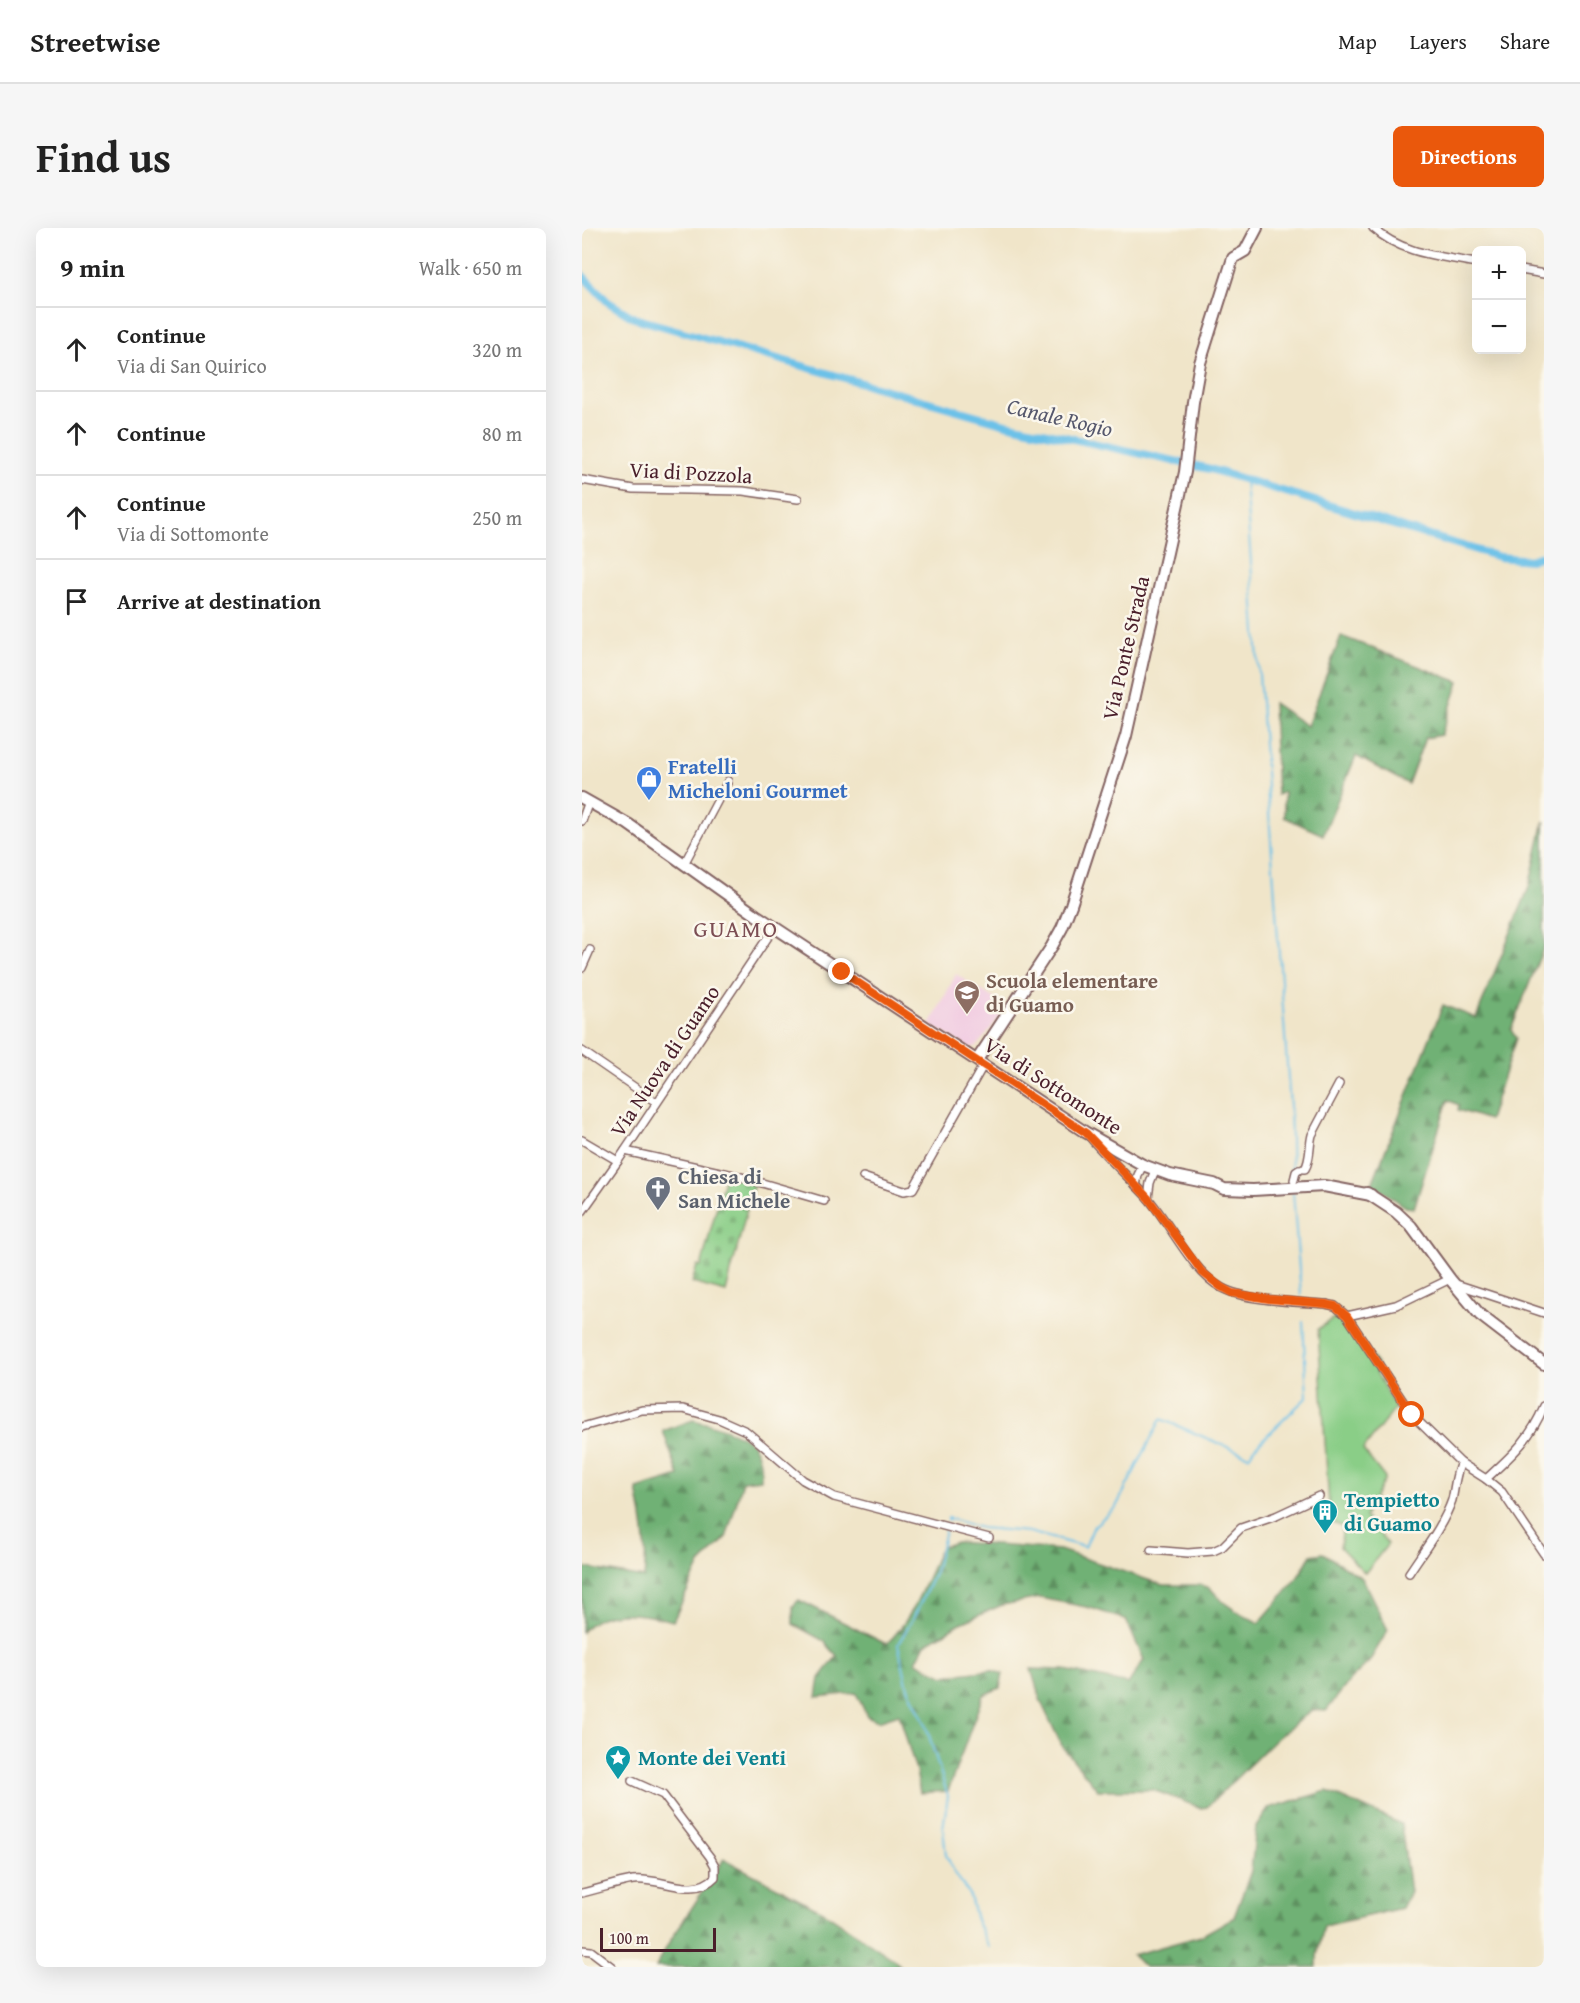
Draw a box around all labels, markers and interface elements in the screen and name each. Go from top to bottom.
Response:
text: Streetwise [30,21,160,62]
text: Map [1338,26,1377,57]
text: Layers [1410,26,1467,57]
text: Share [1500,26,1550,57]
text: Find us [36,126,171,187]
button: Directions [1393,126,1544,187]
map controls [1472,246,1526,354]
button: + [1472,246,1526,300]
text: 9 min [60,248,125,287]
text: Walk · 650 m [419,253,522,282]
button: − [1472,300,1526,354]
text: Continue [117,319,206,351]
icon: ahead [60,333,93,366]
text: 320 m [472,335,522,364]
text: Via di San Quirico [117,351,267,380]
water label: Canale Rogio [1004,389,1116,445]
icon: ahead [60,417,93,450]
text: Continue [117,417,206,449]
text: 80 m [482,419,522,448]
street label: Via di Pozzola [629,454,753,491]
text: Continue [117,487,206,519]
icon: ahead [60,501,93,534]
text: 250 m [472,503,522,532]
text: Via di Sottomonte [117,519,269,548]
street label: Via Ponte Strada [1094,573,1157,723]
icon: arrive [60,585,93,618]
text: Arrive at destination [117,585,321,617]
place label: Fratelli Micheloni Gourmet [668,751,848,806]
shop icon: Fratelli Micheloni Gourmet [634,764,664,802]
district label: GUAMO [693,911,779,946]
route end [828,958,854,984]
place label: Scuola elementare di Guamo [986,965,1158,1020]
school or university icon: Scuola elementare di Guamo [952,978,982,1016]
street label: Via Nuova di Guamo [602,979,727,1143]
street label: Via di Sottomonte [978,1029,1129,1142]
place label: Chiesa di San Michele [678,1161,790,1216]
church icon: Chiesa di San Michele [643,1174,673,1212]
route start [1398,1401,1424,1427]
place label: Tempietto di Guamo [1344,1484,1440,1539]
building icon: Tempietto di Guamo [1310,1497,1340,1535]
place label: Monte dei Venti [638,1742,787,1773]
place icon: Monte dei Venti [603,1743,633,1781]
scale bar [600,1925,716,1952]
text: 100 m [609,1926,649,1950]

